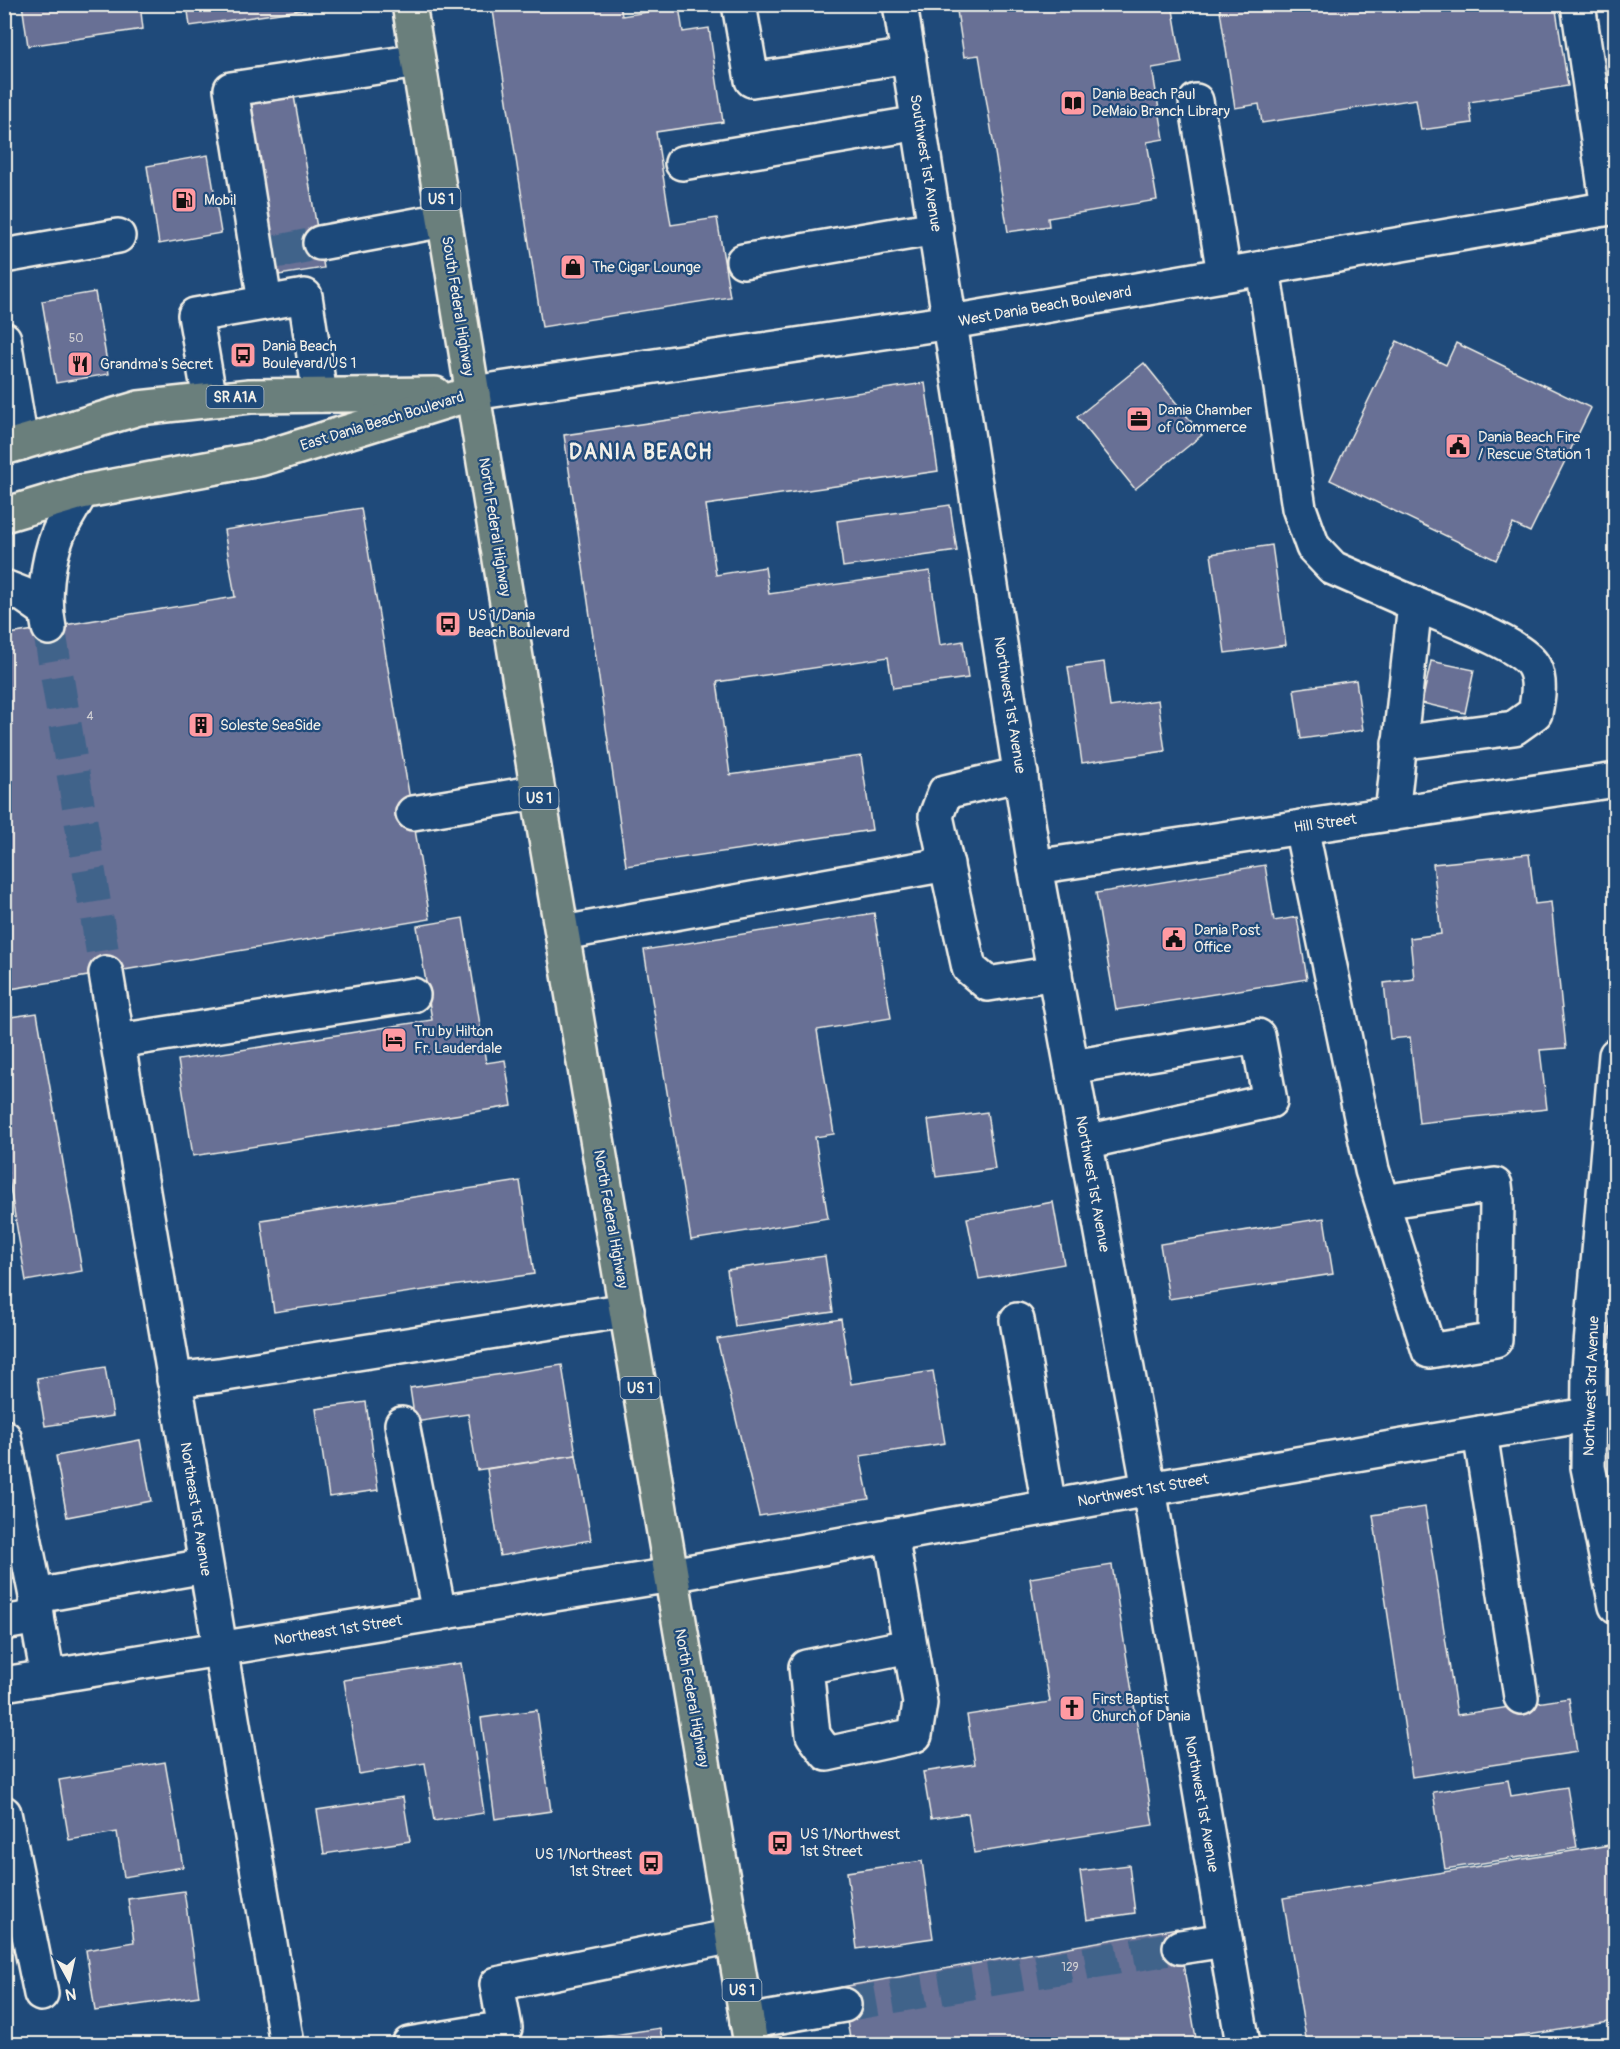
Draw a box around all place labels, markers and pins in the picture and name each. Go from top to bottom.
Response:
place label: Dania Beach Paul DeMaio Branch Library [1092,85,1231,121]
library icon: Dania Beach Paul DeMaio Branch Library [1058,88,1088,118]
fuel station icon: Mobil [169,185,199,215]
place label: Mobil [204,191,236,210]
shop icon: The Cigar Lounge [558,252,588,282]
place label: The Cigar Lounge [592,258,701,277]
place label: Dania Beach Boulevard/US 1 [262,337,356,373]
bus stop icon: Dania Beach Boulevard/US 1 [228,340,258,370]
restaurant icon: Grandma's Secret [65,349,95,379]
place label: Grandma's Secret [100,355,214,374]
place label: Dania Chamber of Commerce [1158,401,1253,437]
office icon: Dania Chamber of Commerce [1124,404,1154,434]
place label: Dania Beach Fire / Rescue Station 1 [1478,428,1591,464]
public building icon: Dania Beach Fire / Rescue Station 1 [1443,431,1473,461]
place label: US 1/Dania Beach Boulevard [468,606,570,642]
bus stop icon: US 1/Dania Beach Boulevard [433,609,463,639]
building icon: Soleste SeaSide [186,710,216,740]
place label: Soleste SeaSide [220,716,321,735]
place label: Dania Post Office [1194,921,1261,957]
public building icon: Dania Post Office [1159,924,1189,954]
place label: Tru by Hilton Fr. Lauderdale [414,1022,503,1058]
hotel icon: Tru by Hilton Fr. Lauderdale [379,1025,409,1055]
place label: First Baptist Church of Dania [1092,1690,1191,1726]
church icon: First Baptist Church of Dania [1057,1693,1087,1723]
place label: US 1/Northwest 1st Street [800,1825,901,1861]
bus stop icon: US 1/Northwest 1st Street [765,1828,795,1858]
place label: US 1/Northeast 1st Street [535,1845,633,1881]
bus stop icon: US 1/Northeast 1st Street [636,1848,666,1878]

